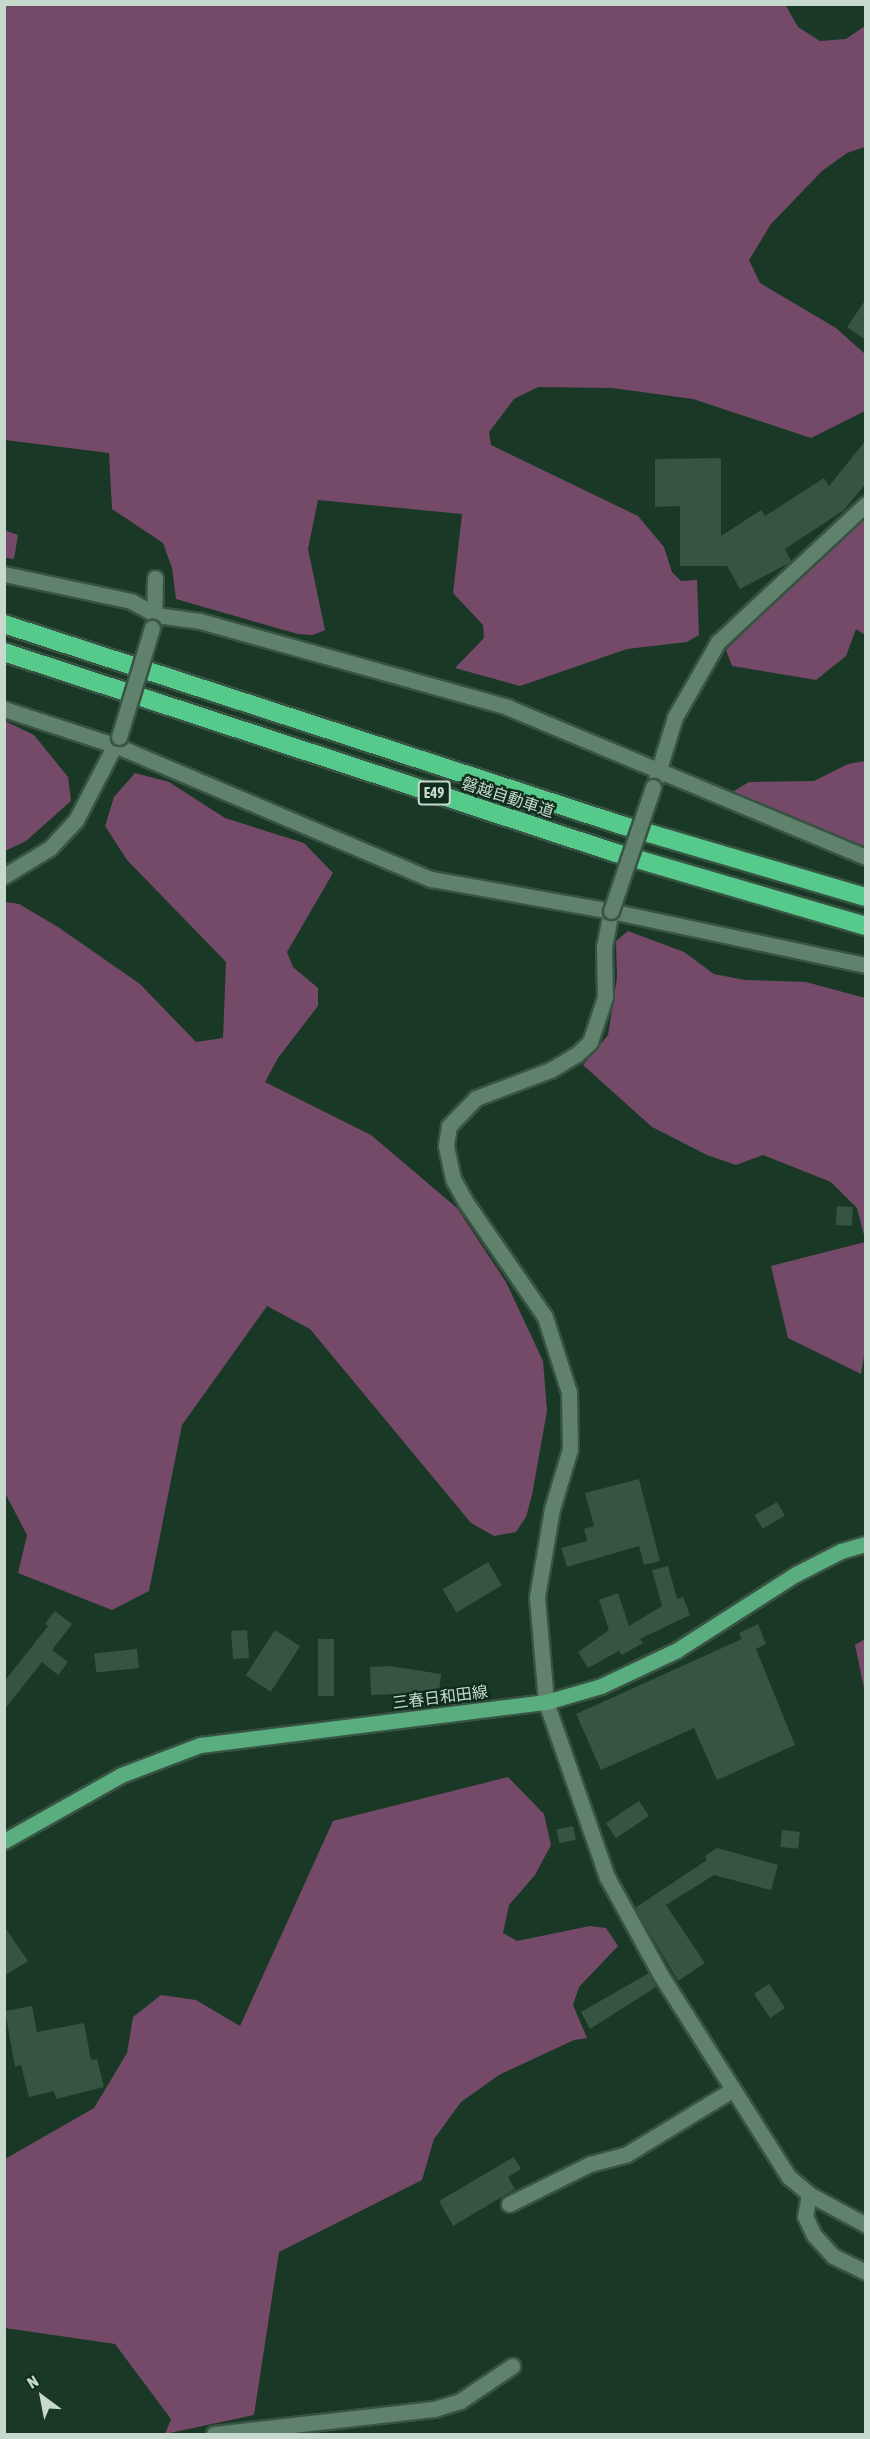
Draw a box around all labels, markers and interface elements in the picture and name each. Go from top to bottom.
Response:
street label: 磐越自動車道 [459,773,557,821]
road number: E49 [418,781,450,805]
street label: 三春日和田線 [391,1682,489,1712]
north arrow [12,2367,72,2427]
text: N [24,2372,41,2392]

